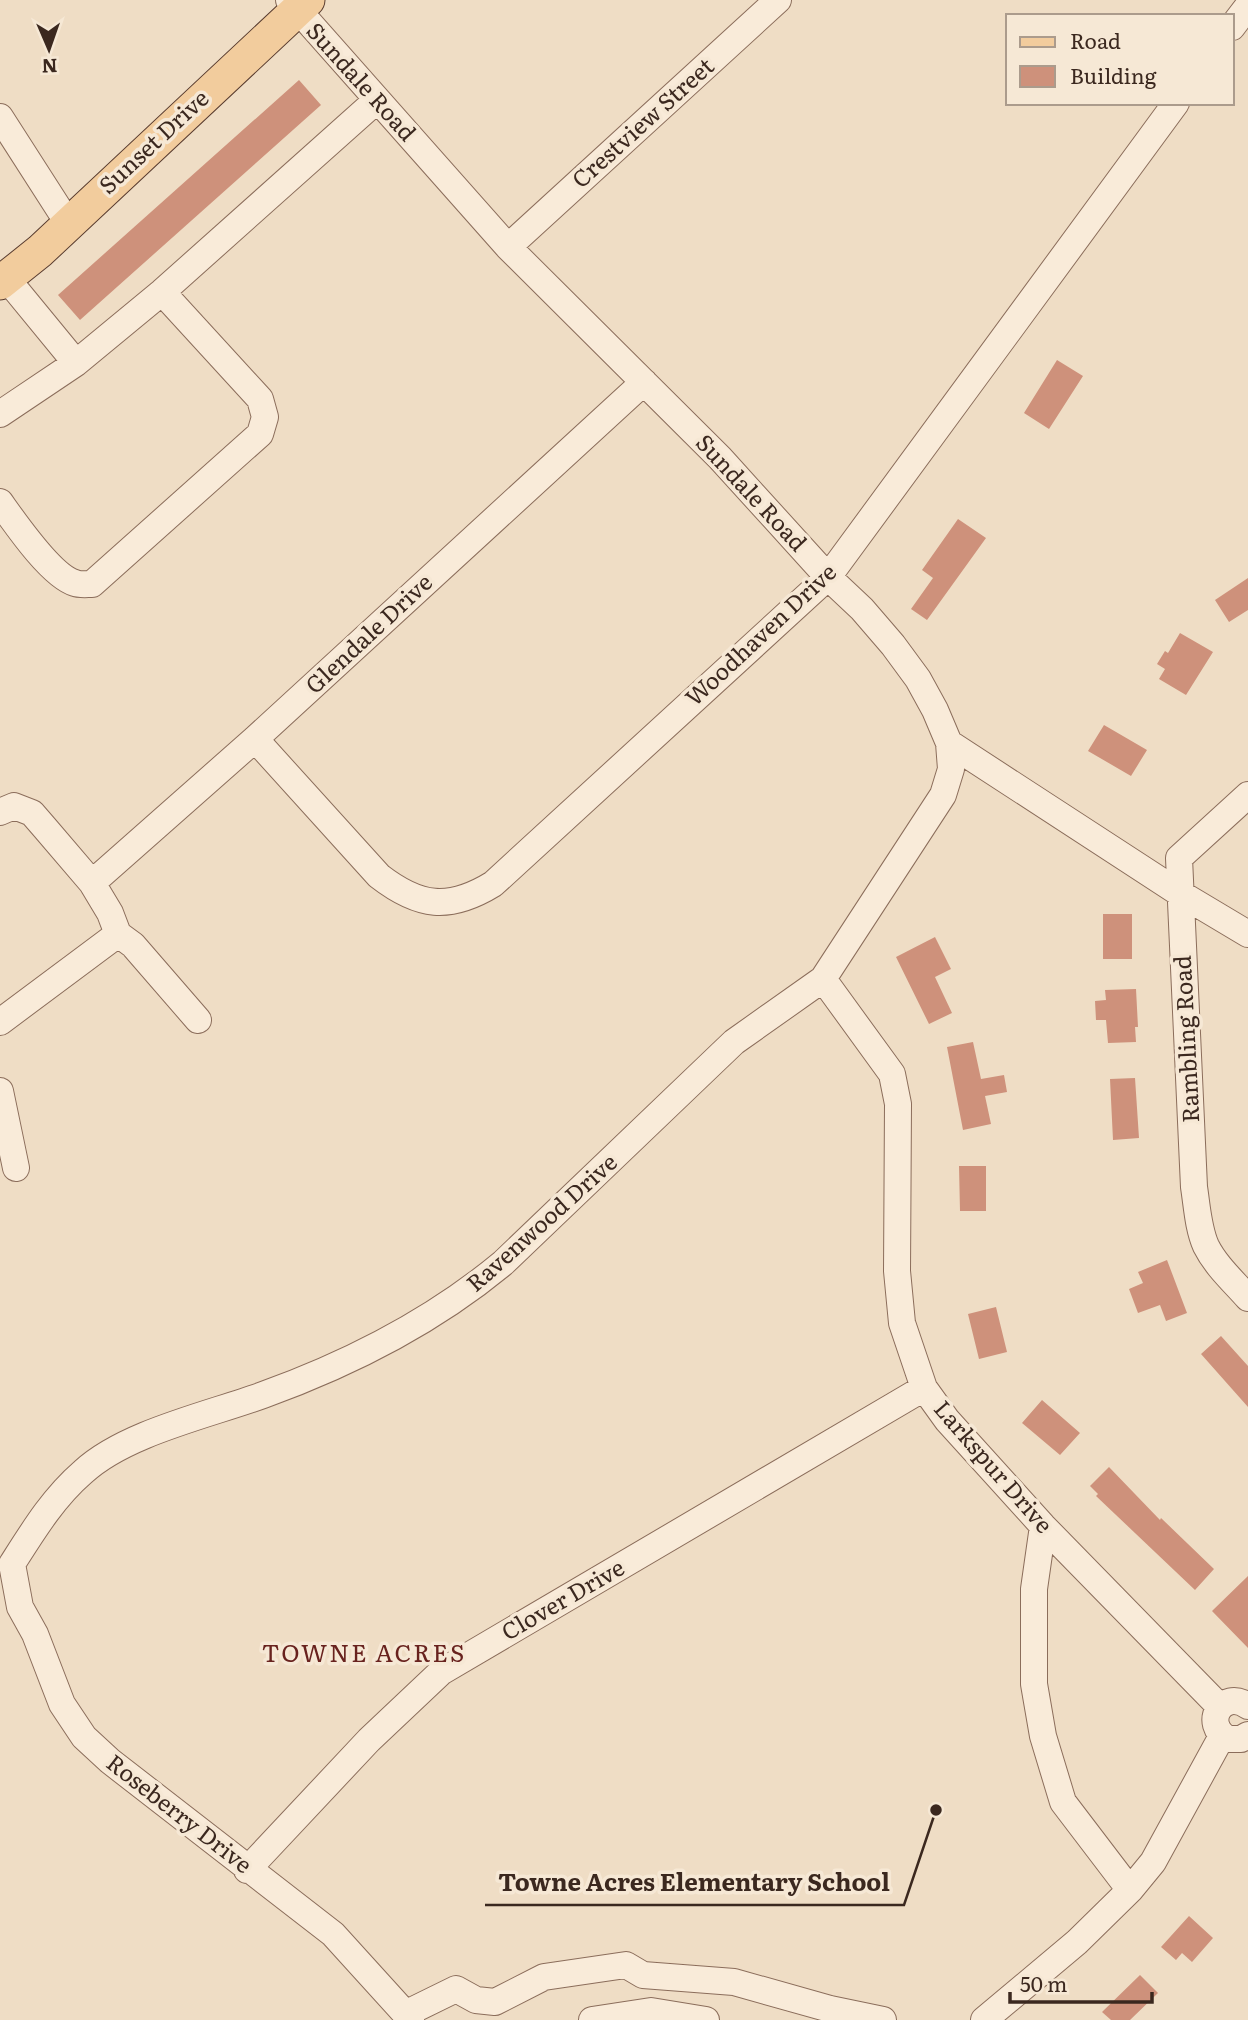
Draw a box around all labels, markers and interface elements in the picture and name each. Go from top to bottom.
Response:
north arrow [14,14,84,84]
street label: Sundale Road [300,14,425,148]
legend [1006,14,1234,105]
text: Road [1070,24,1121,55]
street label: Crestview Street [563,48,721,195]
text: N [41,53,58,81]
text: Building [1070,59,1157,90]
street label: Sunset Drive [90,81,215,201]
street label: Sundale Road [689,425,816,558]
street label: Woodhaven Drive [676,554,843,713]
street label: Glendale Drive [297,565,439,700]
street label: Rambling Road [1164,955,1206,1124]
street label: Ravenwood Drive [458,1144,624,1299]
street label: Larkspur Drive [927,1392,1062,1540]
street label: Clover Drive [494,1549,630,1647]
district label: TOWNE ACRES [262,1634,466,1669]
street label: Roseberry Drive [100,1745,260,1880]
callout: Towne Acres Elementary School [485,1860,904,1905]
text: Towne Acres Elementary School [498,1863,890,1898]
scale bar [1010,1960,1152,2004]
text: 50 m [1020,1967,1067,1998]

